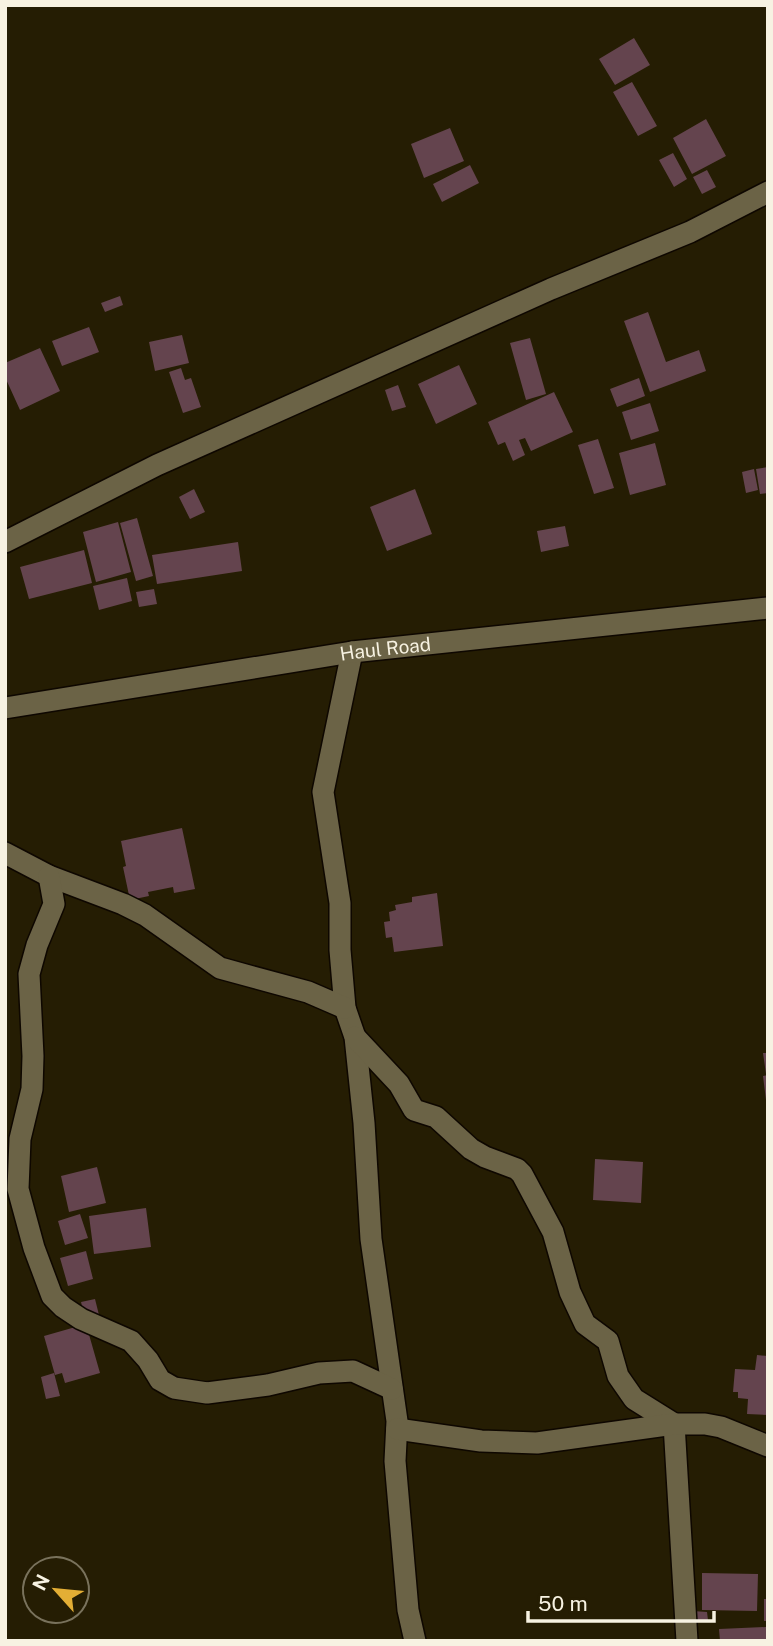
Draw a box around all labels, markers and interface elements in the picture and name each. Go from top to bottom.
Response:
street label: Haul Road [338,633,432,665]
north arrow [21,1555,91,1625]
text: N [28,1571,54,1594]
scale bar [528,1580,714,1624]
text: 50 m [538,1591,588,1616]

